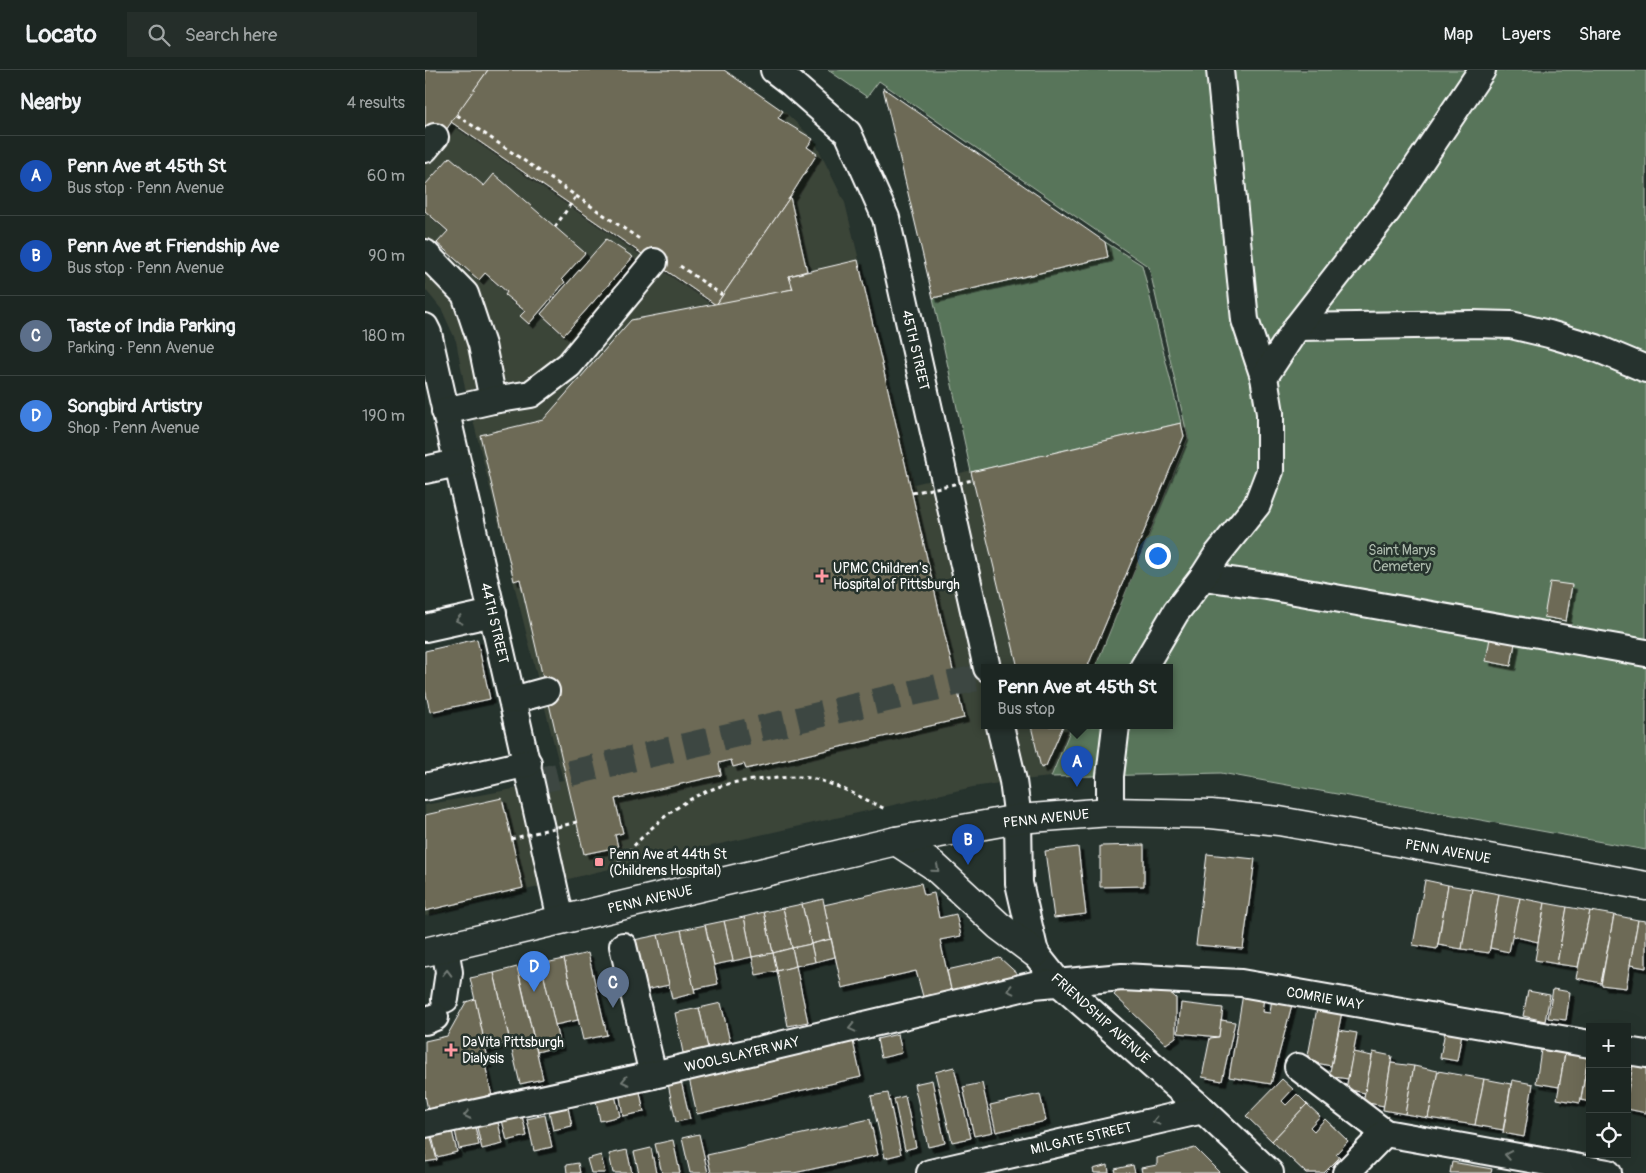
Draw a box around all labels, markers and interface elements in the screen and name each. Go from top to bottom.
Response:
search box [127,12,477,57]
text: Locato [25,20,97,49]
icon: search [145,21,173,49]
text: Search here [185,23,277,47]
text: Map [1444,23,1473,46]
text: Layers [1501,23,1551,46]
text: Share [1579,23,1621,46]
text: Nearby [20,89,81,116]
text: 4 results [347,93,405,113]
text: Penn Ave at 45th St [67,154,226,178]
text: A [31,166,41,186]
text: 60 m [367,166,405,186]
text: Bus stop · Penn Avenue [67,178,224,198]
text: Penn Ave at Friendship Ave [67,234,279,258]
text: B [31,246,41,266]
text: 90 m [368,246,405,266]
text: Bus stop · Penn Avenue [67,258,224,278]
street label: 45TH STREET [898,308,933,392]
text: Taste of India Parking [67,314,235,338]
text: C [31,326,41,346]
text: 180 m [362,326,405,346]
text: Parking · Penn Avenue [67,338,214,358]
text: Songbird Artistry [67,394,202,418]
text: D [31,406,41,426]
text: 190 m [362,406,405,426]
text: Shop · Penn Avenue [67,418,199,438]
park label: Saint Marys Cemetery [1368,542,1436,575]
your location [1145,543,1171,569]
place label: UPMC Children's Hospital of Pittsburgh [833,560,960,593]
marker: UPMC Children's Hospital of Pittsburgh [815,569,829,583]
street label: 44TH STREET [477,581,512,665]
one-way arrow [454,615,463,625]
popup [981,664,1173,729]
text: Penn Ave at 45th St [997,675,1157,699]
text: Bus stop [997,699,1055,719]
pin: A [1061,746,1093,787]
street label: PENN AVENUE [1002,806,1090,831]
pin: B [952,824,984,865]
street label: PENN AVENUE [1404,836,1492,867]
place label: Penn Ave at 44th St (Childrens Hospital) [609,846,727,879]
marker: Penn Ave at 44th St (Childrens Hospital) [593,856,605,868]
one-way arrow [931,863,940,872]
street label: PENN AVENUE [606,881,694,917]
pin: D [518,951,550,992]
pin: C [597,967,629,1008]
one-way arrow [442,969,453,977]
street label: FRIENDSHIP AVENUE [1048,969,1154,1067]
street label: COMRIE WAY [1285,983,1365,1014]
one-way arrow [1005,984,1014,995]
one-way arrow [847,1022,856,1033]
map controls [1586,1023,1631,1158]
button: + [1586,1023,1631,1068]
street label: WOOLSLAYER WAY [683,1033,801,1076]
place label: DaVita Pittsburgh Dialysis [462,1034,564,1067]
marker: DaVita Pittsburgh Dialysis [444,1043,458,1057]
button: − [1586,1068,1631,1113]
one-way arrow [621,1075,630,1086]
one-way arrow [462,1109,471,1120]
button: locate [1586,1113,1631,1158]
one-way arrow [1151,1115,1160,1126]
street label: MILGATE STREET [1029,1118,1134,1158]
one-way arrow [1504,1151,1513,1161]

